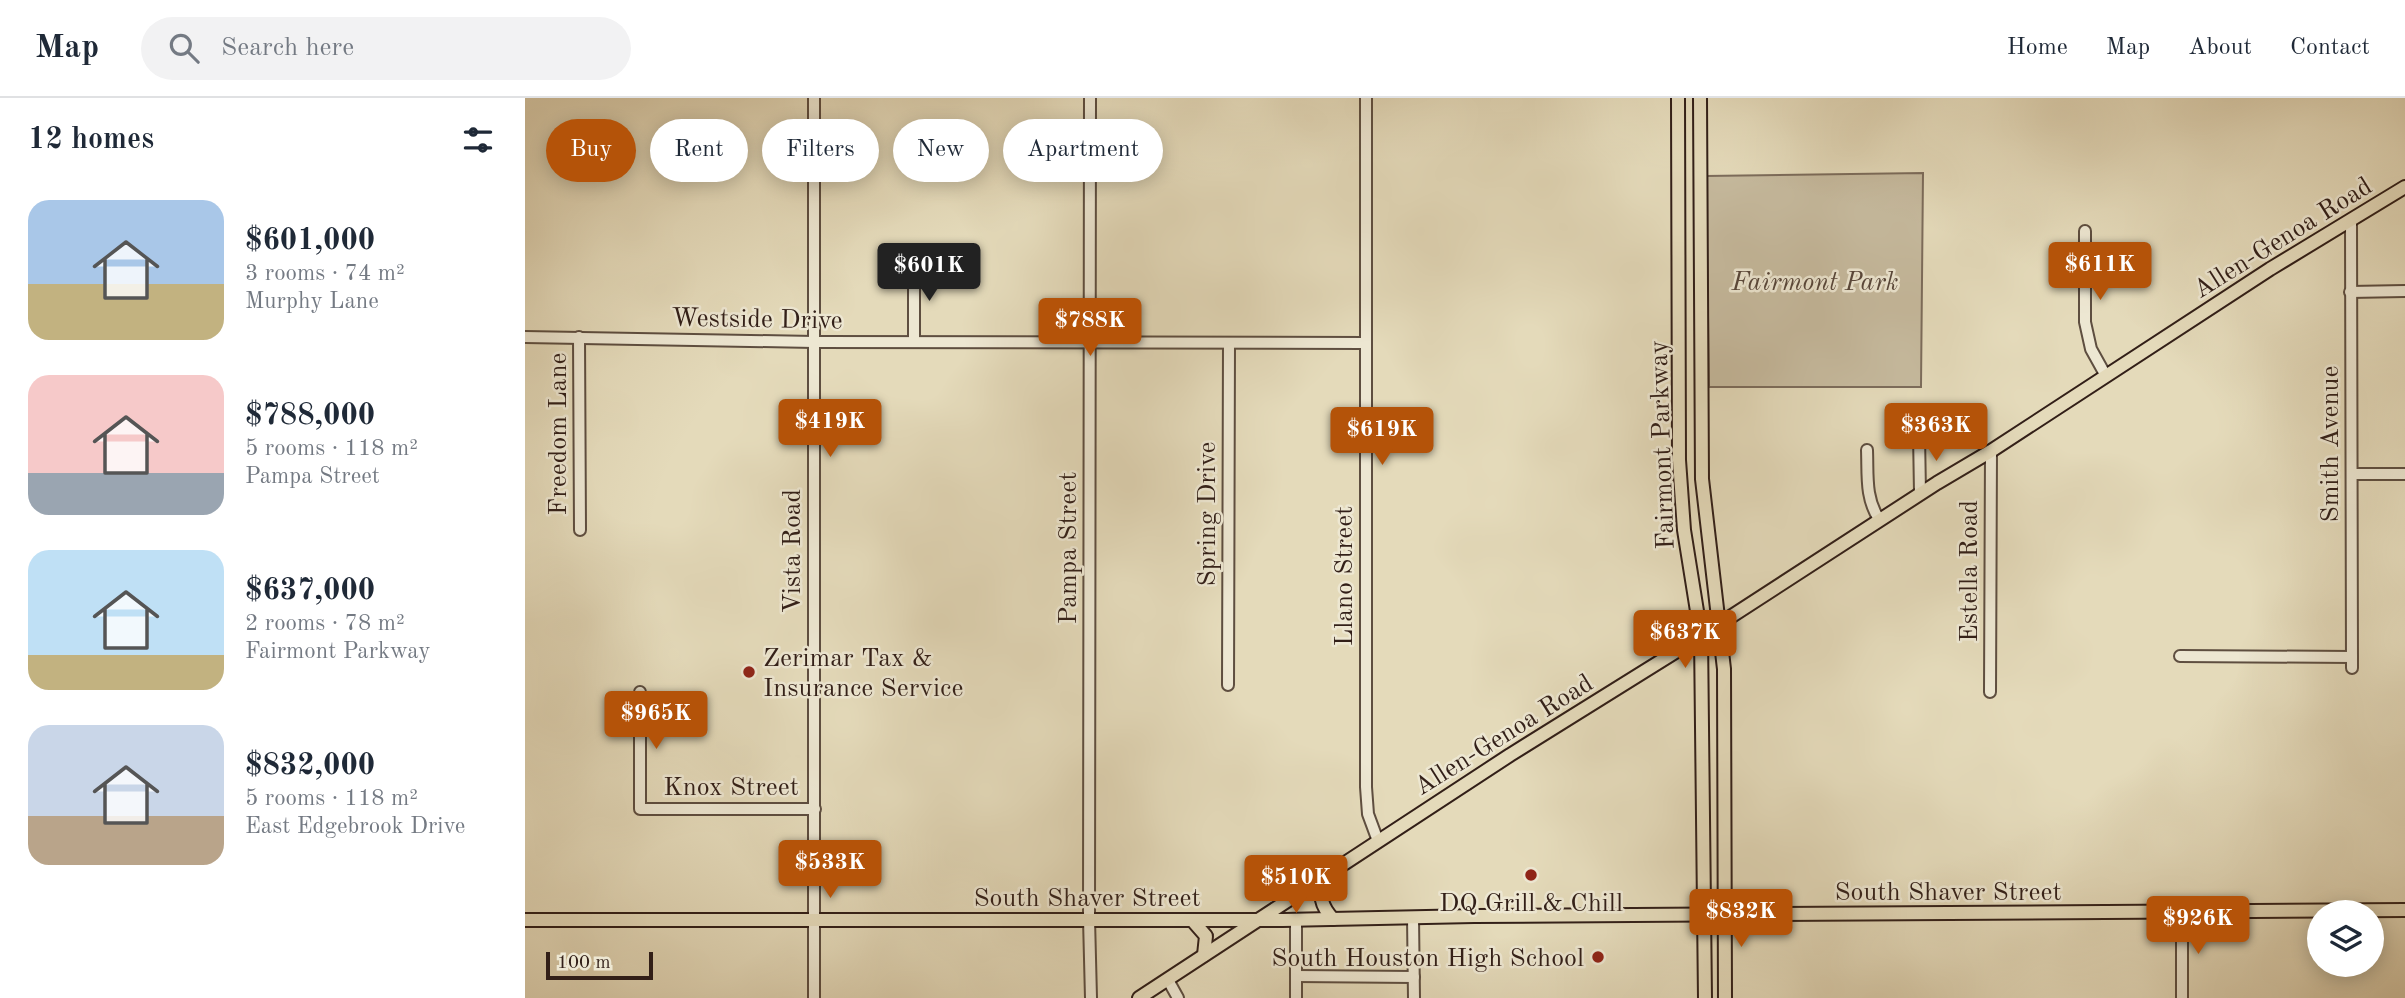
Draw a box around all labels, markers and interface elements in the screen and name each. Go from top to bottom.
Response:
search box [141,17,631,80]
icon: search [165,29,203,67]
text: Map [35,32,99,65]
text: Search here [221,35,354,61]
text: Home [2007,36,2068,60]
text: Map [2106,36,2150,60]
text: About [2188,36,2252,60]
text: Contact [2290,36,2370,60]
chip: Buy [546,119,636,182]
chip: Rent [650,119,748,182]
chip: Filters [762,119,879,182]
chip: New [893,119,989,182]
chip: Apartment [1003,119,1163,182]
icon: filters [459,121,497,159]
text: 12 homes [28,125,154,155]
street label: Allen-Genoa Road [2189,173,2377,304]
text: $601,000 [245,226,375,256]
icon: home [84,228,168,312]
pin: $611K [2051,242,2149,302]
pin: $601K [880,244,978,303]
text: $611K [2064,253,2136,276]
text: $601K [893,254,965,277]
text: 3 rooms · 74 m² [245,262,405,285]
park label: Fairmont Park [1731,270,1898,296]
text: Murphy Lane [245,290,379,313]
pin: $788K [1041,299,1139,358]
street label: Westside Drive [671,306,843,334]
text: $788K [1054,309,1126,332]
street label: Fairmont Parkway [1646,340,1680,550]
street label: Freedom Lane [546,353,572,515]
street label: Smith Avenue [2318,366,2344,522]
pin: $419K [781,400,879,459]
text: $788,000 [245,401,375,431]
icon: home [84,403,168,487]
pin: $363K [1887,404,1985,463]
pin: $619K [1333,408,1431,467]
text: $419K [794,410,866,433]
text: $363K [1900,414,1972,437]
text: $619K [1346,418,1418,441]
text: 5 rooms · 118 m² [245,437,418,460]
street label: Spring Drive [1195,441,1221,587]
text: Pampa Street [245,465,380,488]
street label: Pampa Street [1056,472,1082,624]
street label: Vista Road [780,489,806,613]
street label: Estella Road [1957,500,1983,642]
street label: Llano Street [1332,506,1358,646]
text: $637,000 [245,576,375,606]
icon: home [84,578,168,662]
pin: $637K [1636,610,1734,670]
text: 2 rooms · 78 m² [245,612,405,635]
text: $637K [1649,621,1721,644]
text: Fairmont Parkway [245,640,430,663]
place label: Zerimar Tax & Insurance Service [763,646,963,702]
marker: Zerimar Tax & Insurance Service [741,664,757,680]
street label: Allen-Genoa Road [1410,670,1598,801]
pin: $965K [607,692,705,751]
text: $965K [620,702,692,725]
text: $832,000 [245,751,375,781]
icon: home [84,753,168,837]
street label: Knox Street [663,775,799,801]
text: 5 rooms · 118 m² [245,787,418,810]
text: East Edgebrook Drive [245,815,465,838]
pin: $533K [781,840,879,900]
text: $533K [794,851,866,874]
pin: $510K [1247,856,1345,915]
text: $510K [1260,866,1332,889]
marker: DQ Grill & Chill [1523,867,1539,883]
street label: South Shaver Street [1834,880,2062,906]
street label: South Shaver Street [973,886,1201,912]
pin: $832K [1692,890,1790,949]
place label: DQ Grill & Chill [1439,891,1623,917]
pin: $926K [2149,896,2247,956]
text: $832K [1705,900,1777,923]
map controls [2307,900,2384,977]
button: layers [2307,900,2384,977]
text: $926K [2162,907,2234,930]
place label: South Houston High School [1271,946,1584,972]
scale bar [546,949,653,981]
marker: South Houston High School [1590,949,1606,965]
text: 100 m [557,954,610,973]

